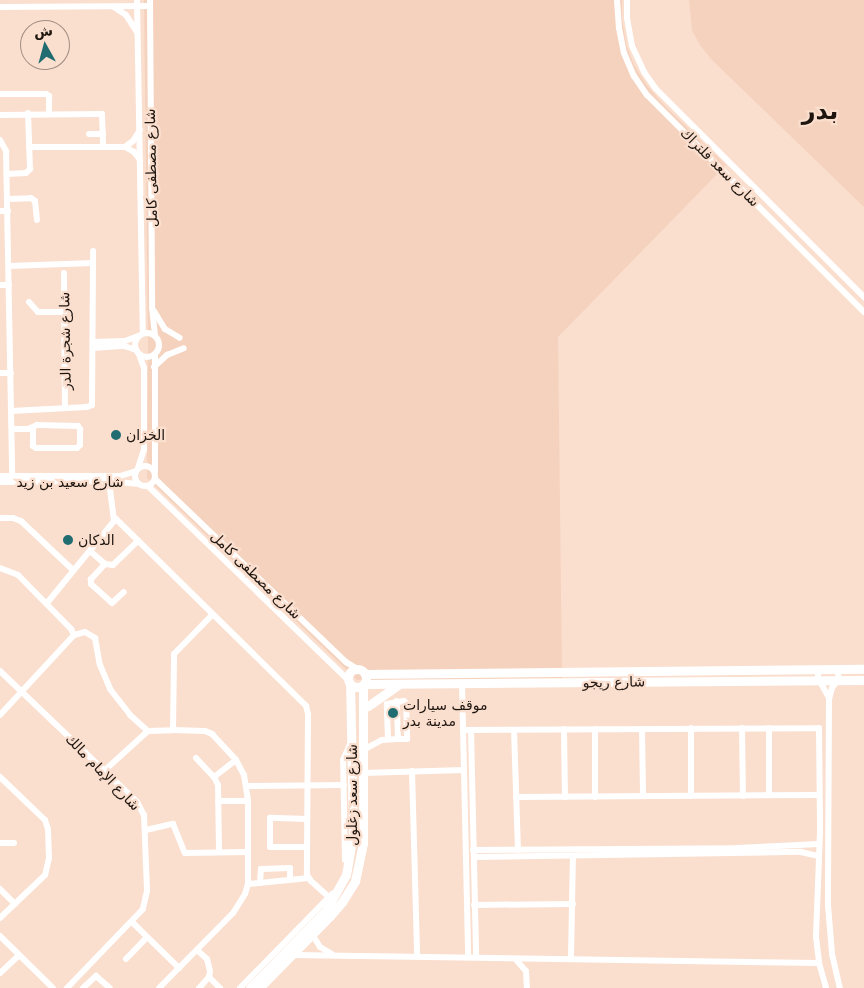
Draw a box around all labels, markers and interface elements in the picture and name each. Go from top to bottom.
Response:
north arrow [20,20,70,70]
text: ش [33,22,54,40]
district label: بدر [802,98,838,126]
street label: شارع مصطفى كامل [142,108,160,228]
street label: شارع سعد فلتراك [677,124,763,210]
street label: شارع شجرة الدر [56,292,74,390]
place label: الخزان [126,427,165,443]
marker: الخزان [110,429,122,441]
street label: شارع سعيد بن زيد [16,474,124,490]
street label: شارع مصطفى كامل [207,528,305,622]
place label: الدكان [78,532,115,548]
marker: الدكان [62,534,74,546]
street label: شارع ريجو [583,673,645,691]
place label: موقف سيارات مدينة بدر [403,697,487,730]
marker: موقف سيارات مدينة بدر [387,707,399,719]
street label: شارع الإمام مالك [62,730,144,814]
street label: شارع سعد زغلول [344,744,360,846]

